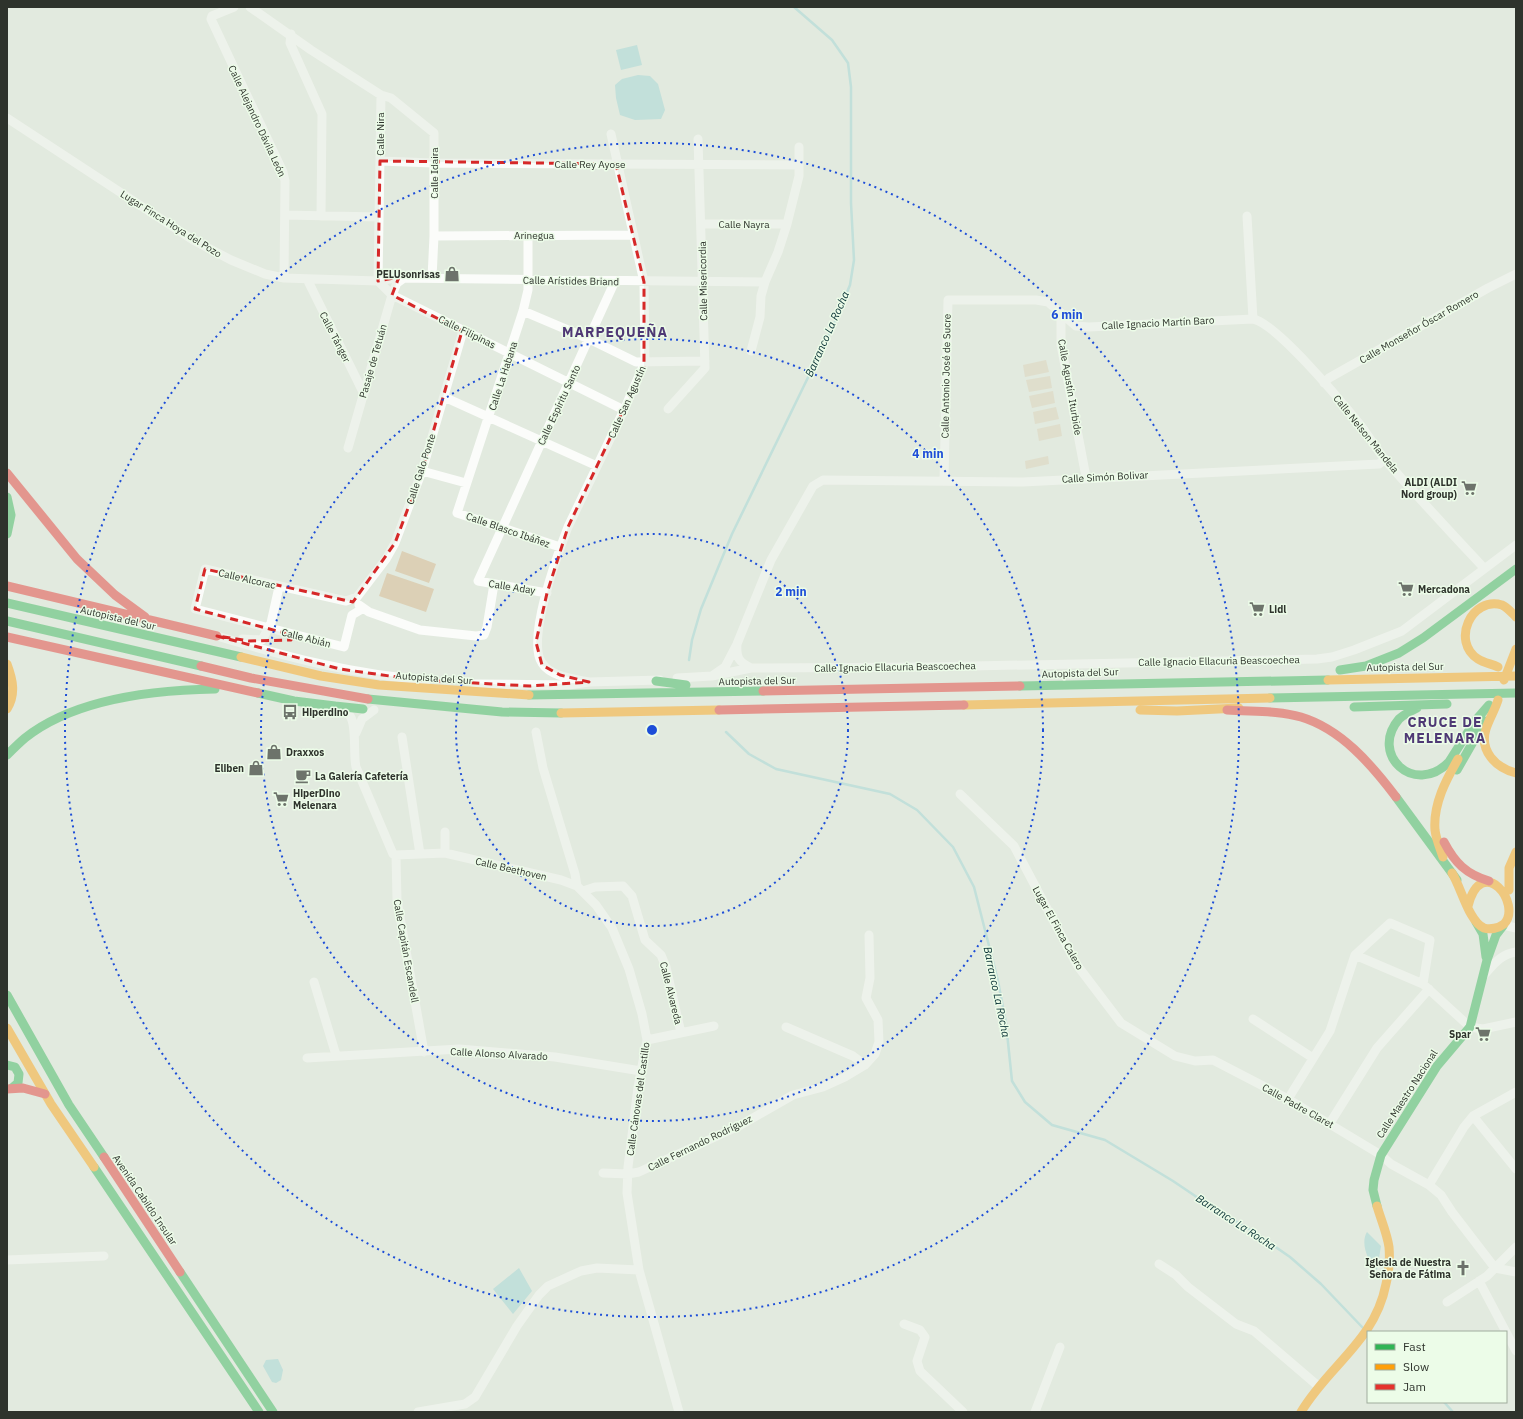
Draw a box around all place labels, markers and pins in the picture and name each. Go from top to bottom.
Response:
shop icon: PELUsonrisas [443,265,461,283]
place label: PELUsonrisas [376,268,440,281]
place label: ALDI (ALDI Nord group) [1401,476,1458,501]
supermarket icon: ALDI (ALDI Nord group) [1460,479,1478,497]
supermarket icon: Mercadona [1397,580,1415,598]
place label: Mercadona [1418,583,1470,596]
supermarket icon: Lidl [1248,600,1266,618]
place label: Lidl [1269,603,1286,616]
bus stop icon: Hiperdino [281,703,299,721]
place label: Hiperdino [302,706,349,719]
centre of rings [645,723,659,737]
shop icon: Draxxos [265,743,283,761]
place label: Draxxos [286,746,324,759]
shop icon: Eliben [247,759,265,777]
place label: Eliben [214,762,244,775]
cafe icon: La Galería Cafetería [294,767,312,785]
place label: La Galería Cafetería [315,770,409,783]
place label: HiperDino Melenara [293,787,341,812]
supermarket icon: HiperDino Melenara [272,790,290,808]
supermarket icon: Spar [1474,1025,1492,1043]
place label: Spar [1449,1028,1471,1041]
place label: Iglesia de Nuestra Señora de Fátima [1365,1256,1451,1281]
church icon: Iglesia de Nuestra Señora de Fátima [1454,1259,1472,1277]

